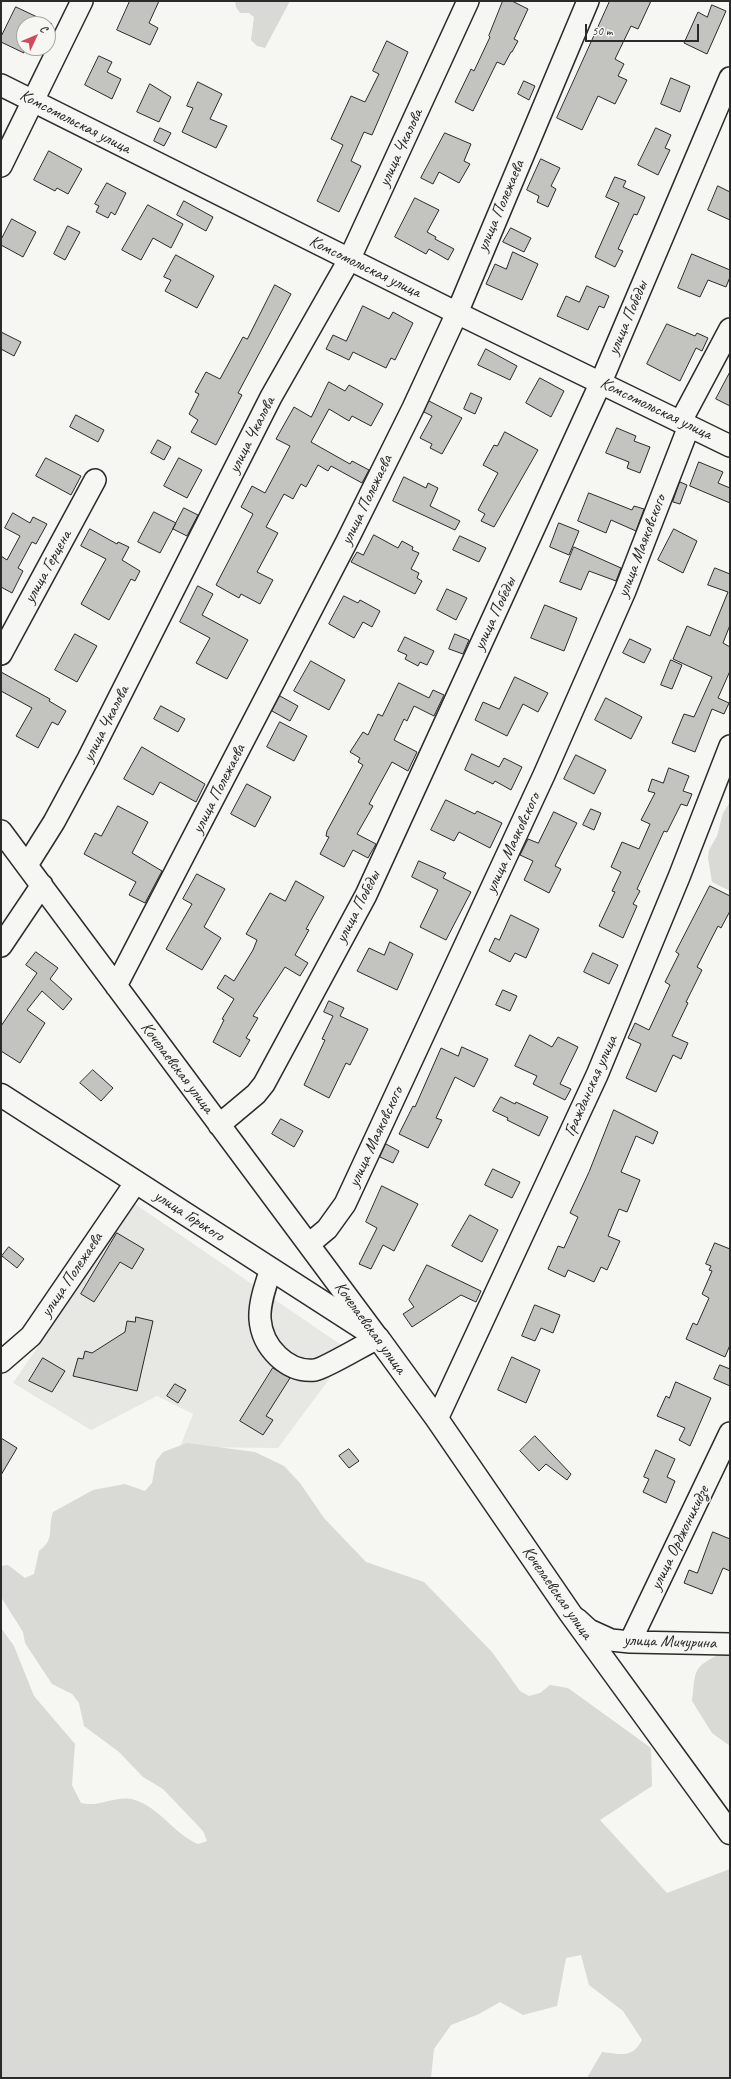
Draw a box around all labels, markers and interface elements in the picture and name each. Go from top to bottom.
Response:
north arrow [16,16,56,56]
scale bar [587,16,701,42]
text: С [37,22,51,35]
text: 50 m [592,23,612,39]
street label: Комсомольская улица [16,85,134,159]
street label: улица Чкалова [374,106,428,190]
street label: улица Полежаева [473,157,529,255]
street label: Комсомольская улица [306,231,424,303]
street label: улица Победы [603,278,653,358]
street label: Комсомольская улица [597,373,715,445]
street label: улица Чкалова [224,393,280,477]
street label: улица Полежаева [336,452,398,548]
street label: улица Маяковского [613,492,671,600]
street label: улица Герцена [20,527,76,607]
street label: улица Победы [469,574,521,654]
street label: улица Чкалова [78,682,134,766]
street label: улица Полежаева [188,741,250,837]
street label: улица Маяковского [481,790,545,896]
street label: улица Победы [331,868,385,946]
street label: Кочелаевская улица [136,1018,218,1118]
street label: Гражданская улица [560,1032,622,1140]
street label: улица Маяковского [344,1084,408,1190]
street label: улица Горького [150,1186,228,1246]
street label: улица Полежаева [36,1229,108,1321]
street label: Кочелаевская улица [330,1278,410,1378]
street label: улица Орджоникидзе [646,1483,714,1593]
street label: Кочелаевская улица [517,1542,597,1644]
street label: улица Мичурина [623,1630,717,1654]

